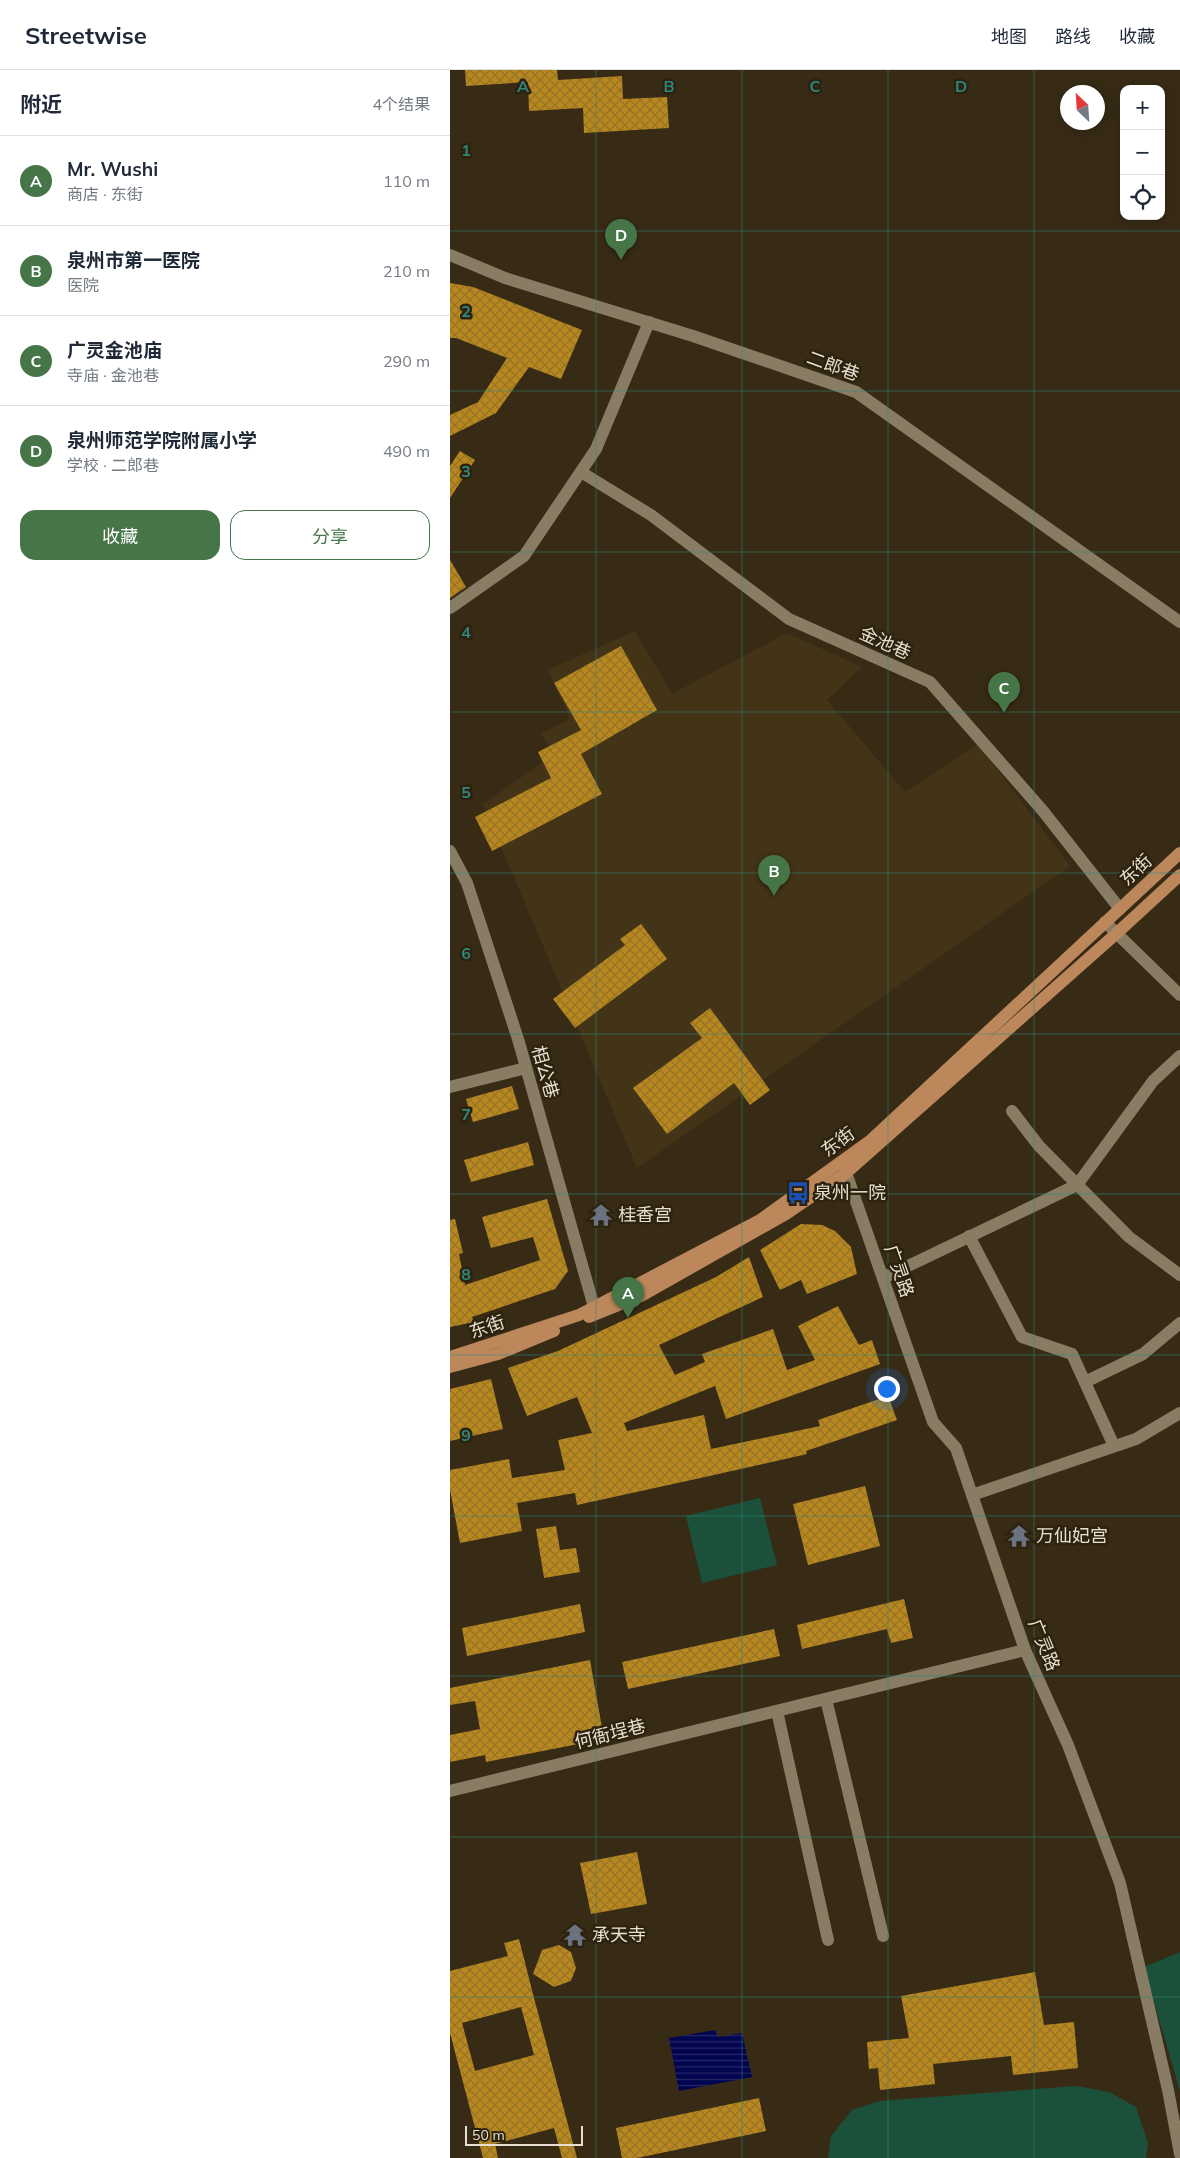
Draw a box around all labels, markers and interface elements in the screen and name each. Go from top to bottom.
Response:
text: Streetwise [25,20,147,50]
text: 地图 [991,25,1027,48]
text: 路线 [1055,25,1091,48]
text: 收藏 [1119,25,1155,48]
text: A [517,76,529,96]
text: B [663,76,675,96]
text: C [810,76,821,96]
text: D [955,76,967,96]
north arrow [1060,85,1105,130]
map controls [1120,85,1165,220]
button: + [1120,85,1165,130]
text: 附近 [20,91,62,117]
text: 4个结果 [372,94,430,114]
button: − [1120,130,1165,175]
text: 1 [461,140,471,160]
text: Mr. Wushi [67,157,158,181]
text: A [30,171,42,191]
text: 110 m [383,171,430,191]
button: locate [1120,175,1165,220]
text: 商店 · 东街 [67,184,143,204]
pin: D [605,219,637,260]
text: 泉州市第一医院 [67,248,200,272]
text: B [30,261,42,281]
text: 210 m [383,261,430,281]
text: 医院 [67,275,99,295]
text: 2 [461,301,471,321]
text: 广灵金池庙 [67,338,162,362]
street label: 二郎巷 [804,345,862,386]
text: C [31,351,41,371]
text: 290 m [383,351,430,371]
text: 寺庙 · 金池巷 [67,365,159,385]
text: 泉州师范学院附属小学 [67,428,257,452]
text: D [30,441,42,461]
text: 490 m [383,441,430,461]
text: 学校 · 二郎巷 [67,455,159,475]
text: 3 [461,461,471,481]
button: 收藏 [20,510,220,560]
button: 分享 [230,510,430,560]
street label: 金池巷 [856,621,915,664]
text: 4 [461,622,471,642]
pin: C [988,672,1020,713]
text: 5 [461,782,471,802]
street label: 东街 [1115,849,1157,890]
pin: B [758,855,790,896]
text: 6 [461,943,471,963]
street label: 相公巷 [527,1043,564,1101]
text: 7 [461,1104,471,1124]
street label: 东街 [816,1122,859,1161]
bus stop icon: 泉州一院 [785,1180,811,1206]
place label: 泉州一院 [814,1181,886,1204]
temple icon: 桂香宫 [588,1202,614,1228]
place label: 桂香宫 [618,1203,672,1226]
street label: 广灵路 [880,1242,919,1300]
text: 8 [461,1264,471,1284]
pin: A [612,1277,644,1318]
street label: 东街 [466,1310,508,1343]
your location [874,1376,900,1402]
text: 9 [461,1425,471,1445]
temple icon: 万仙妃宫 [1006,1523,1032,1549]
place label: 万仙妃宫 [1036,1524,1108,1547]
street label: 广灵路 [1024,1615,1065,1674]
street label: 何衙埕巷 [572,1714,648,1753]
temple icon: 承天寺 [562,1922,588,1948]
place label: 承天寺 [592,1923,646,1946]
scale bar [465,2123,582,2146]
text: 50 m [472,2126,505,2144]

